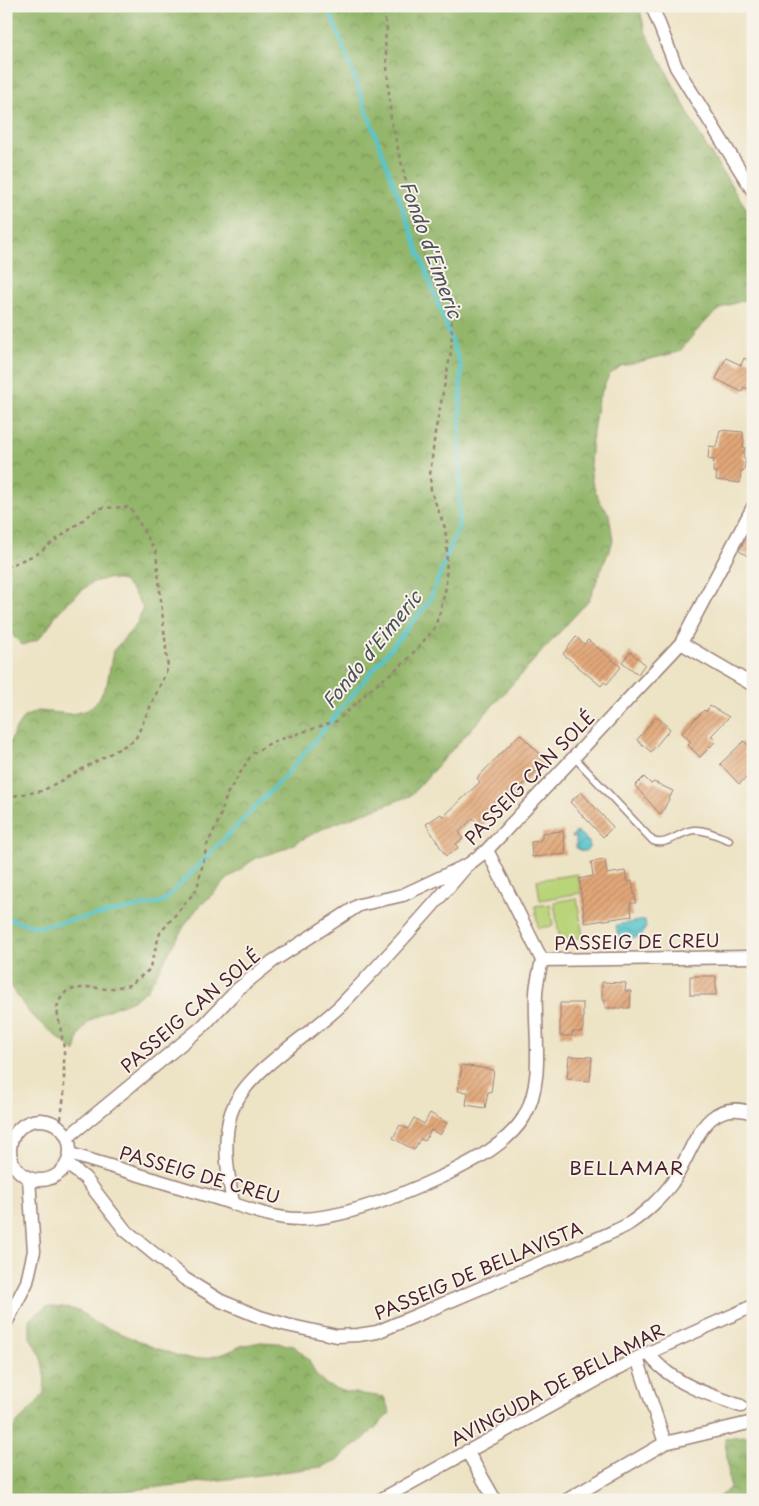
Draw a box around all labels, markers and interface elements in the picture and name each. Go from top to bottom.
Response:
water label: Fondo d'Eimeric [394,176,471,324]
water label: Fondo d'Eimeric [315,583,429,714]
street label: PASSEIG CAN SOLÉ [458,704,600,850]
street label: PASSEIG DE CREU [554,926,720,956]
street label: PASSEIG CAN SOLÉ [114,941,266,1079]
street label: PASSEIG DE CREU [117,1138,283,1210]
district label: BELLAMAR [569,1153,685,1181]
street label: PASSEIG DE BELLAVISTA [370,1214,586,1326]
street label: AVINGUDA DE BELLAMAR [445,1316,669,1452]

